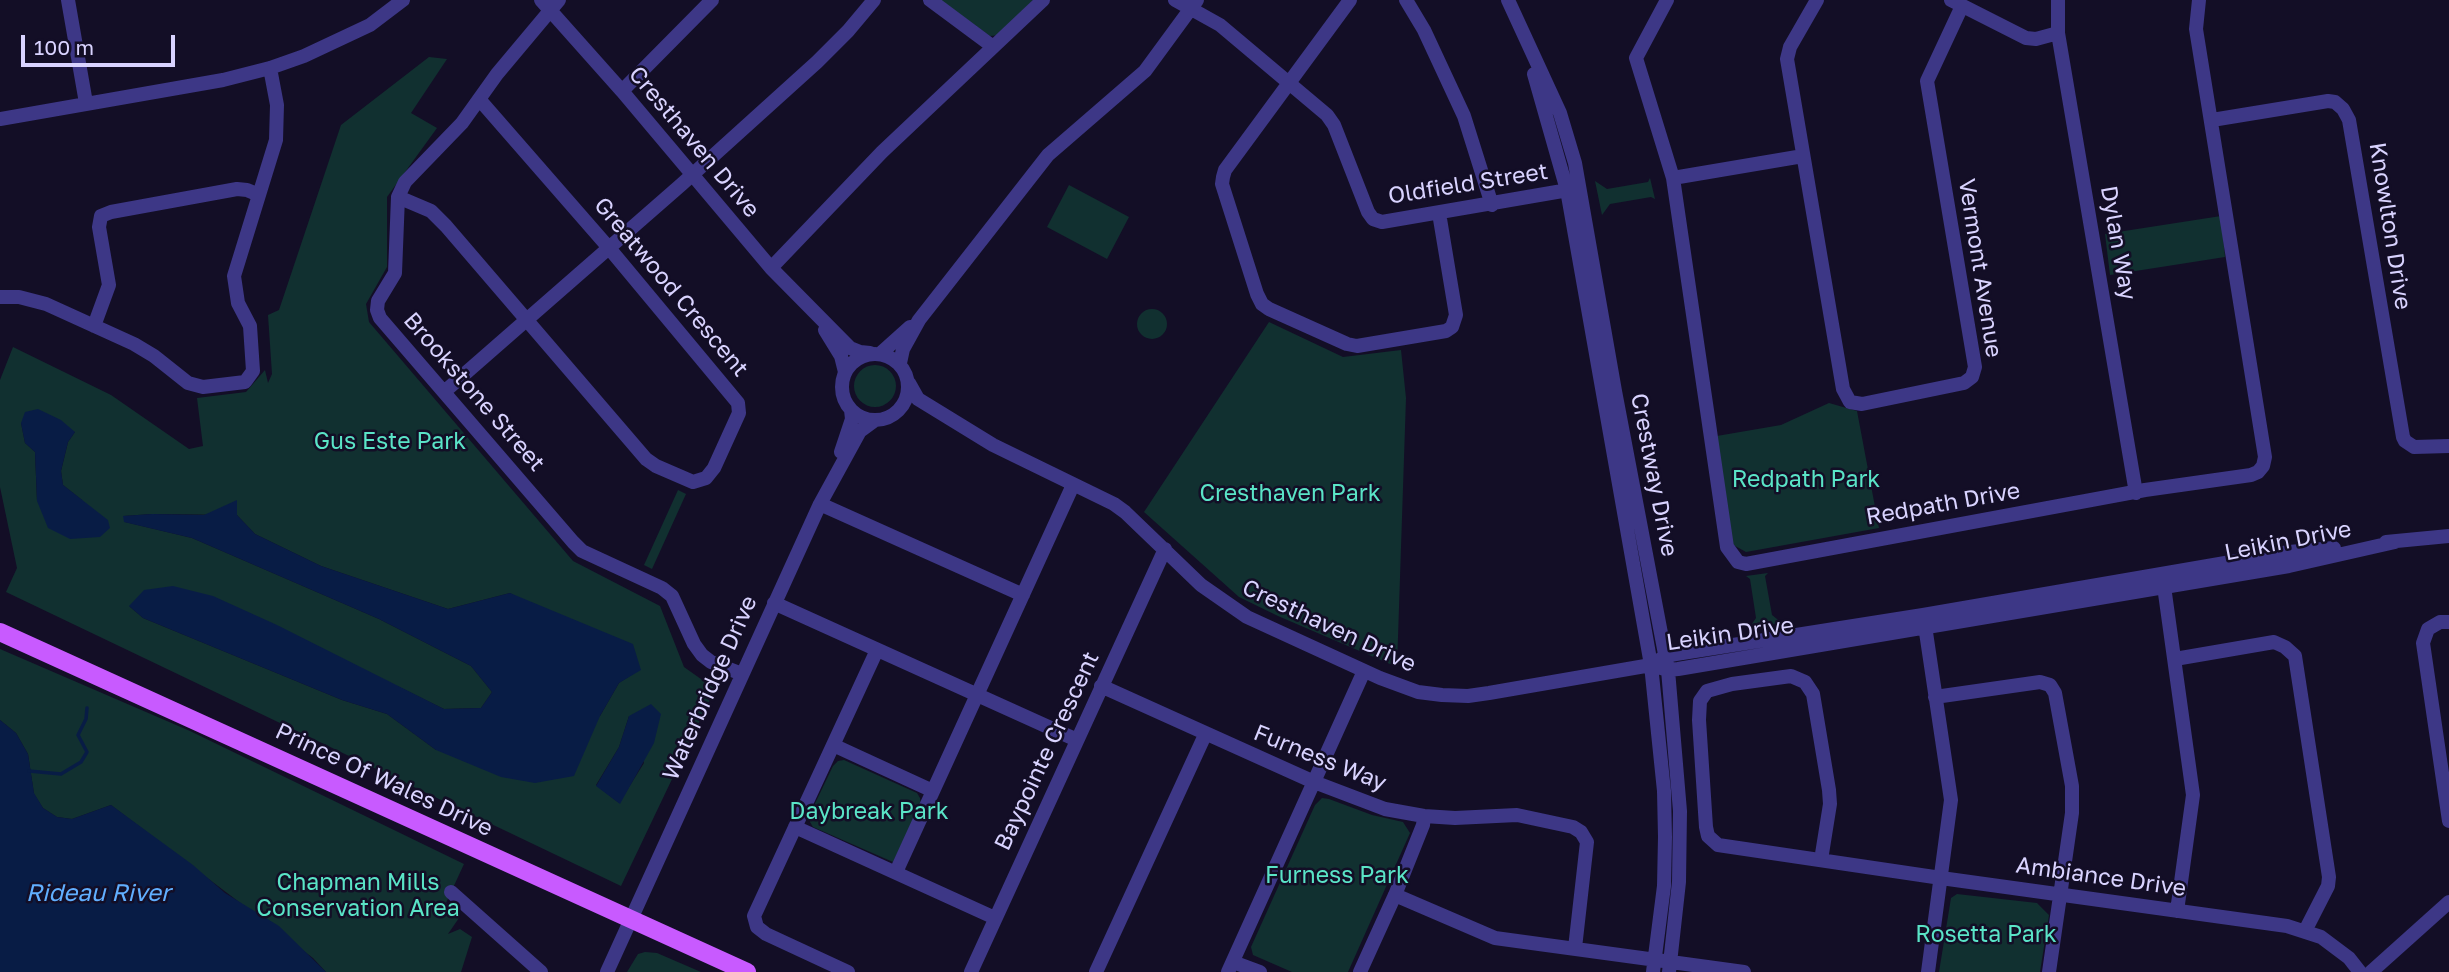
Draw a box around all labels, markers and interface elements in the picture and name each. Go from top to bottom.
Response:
scale bar [24,21,178,65]
text: 100 m [34,34,94,60]
street label: Cresthaven Drive [623,61,765,223]
street label: Knowlton Drive [2363,140,2417,312]
street label: Oldfield Street [1386,158,1550,210]
street label: Vermont Avenue [1952,177,2008,359]
street label: Dylan Way [2094,184,2142,302]
street label: Greatwood Crescent [588,192,754,382]
street label: Brookstone Street [398,307,550,477]
street label: Crestway Drive [1625,391,1683,559]
park label: Gus Este Park [314,428,466,456]
park label: Redpath Park [1732,466,1880,494]
street label: Redpath Drive [1864,477,2022,531]
park label: Cresthaven Park [1199,480,1381,508]
street label: Leikin Drive [2222,515,2354,567]
street label: Cresthaven Drive [1238,574,1420,678]
street label: Waterbridge Drive [657,591,763,785]
street label: Leikin Drive [1664,611,1796,657]
street label: Baypointe Crescent [989,647,1105,855]
street label: Prince Of Wales Drive [271,717,497,843]
street label: Furness Way [1250,719,1390,797]
park label: Daybreak Park [789,798,949,826]
street label: Ambiance Drive [2014,851,2188,903]
park label: Furness Park [1265,862,1409,890]
park label: Chapman Mills Conservation Area [256,869,460,923]
water label: Rideau River [26,879,170,907]
park label: Rosetta Park [1915,921,2057,949]

